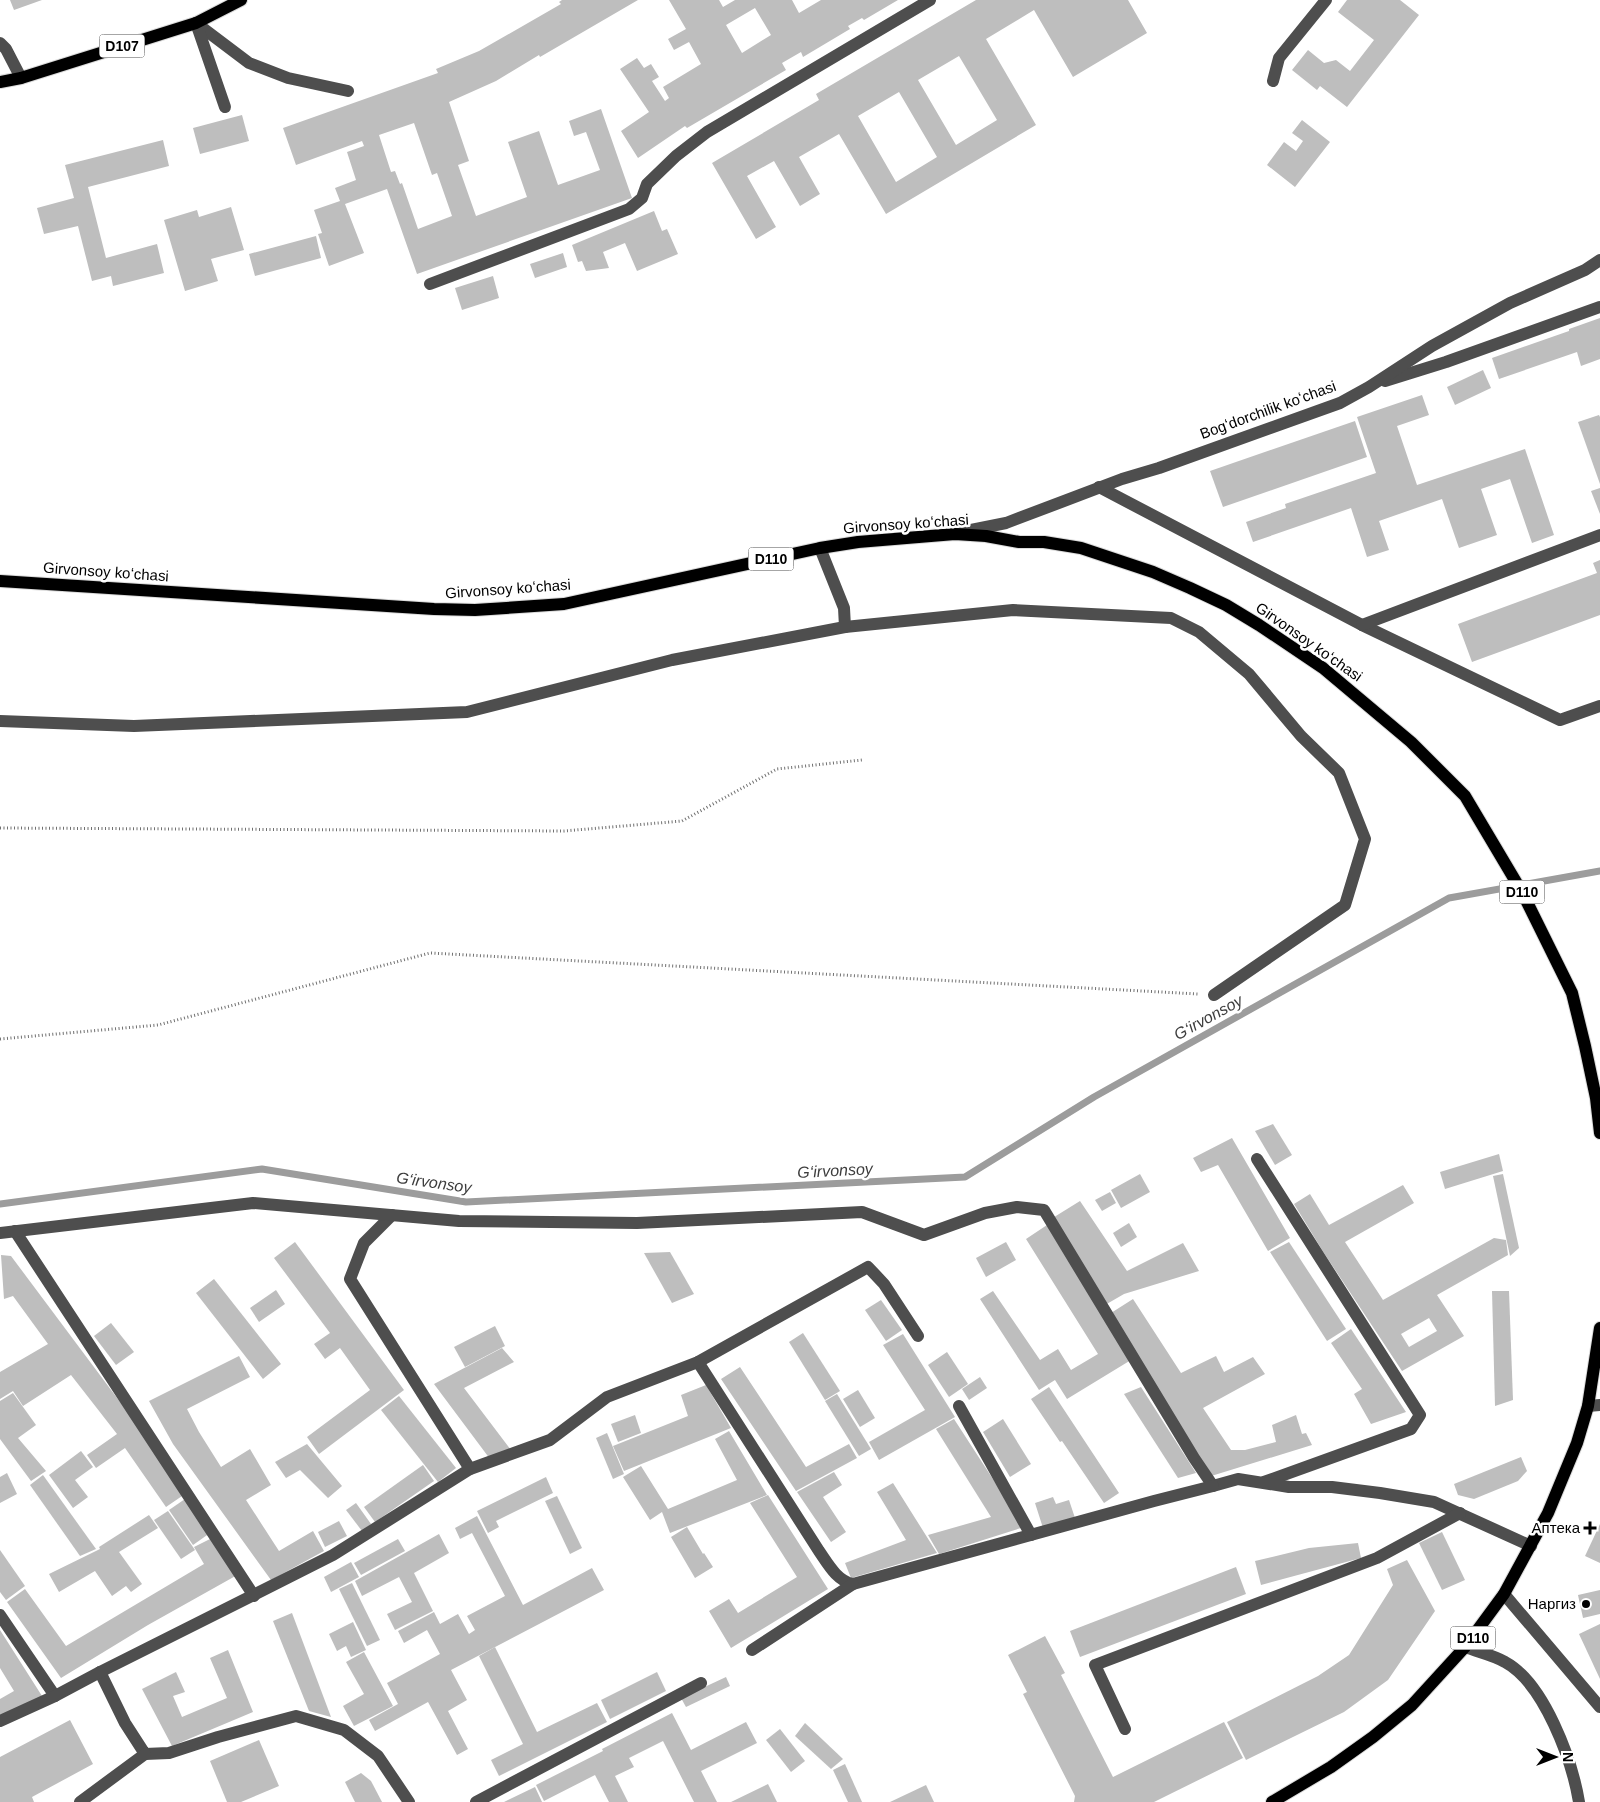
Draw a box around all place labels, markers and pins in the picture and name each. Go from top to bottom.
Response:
place label: Аптека [1532,1519,1581,1536]
marker: Аптека [1584,1522,1596,1534]
place label: Наргиз [1528,1595,1576,1612]
marker: Наргиз [1580,1598,1592,1610]

